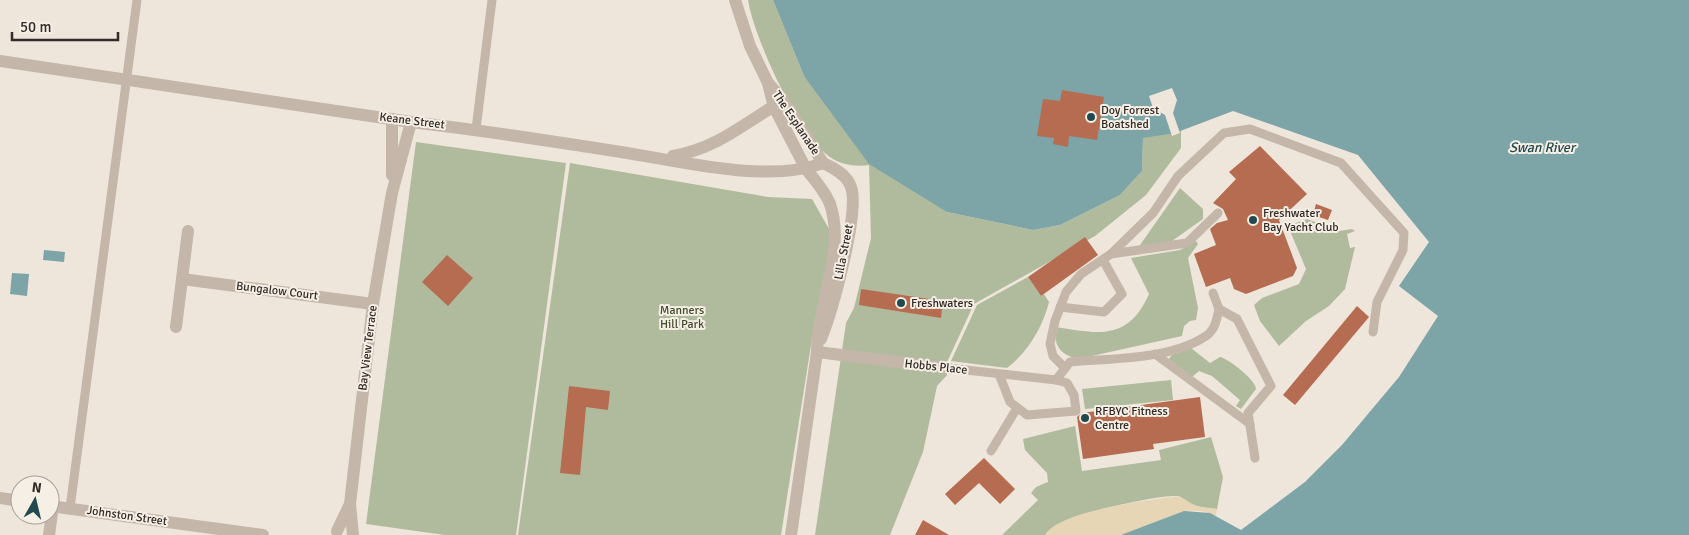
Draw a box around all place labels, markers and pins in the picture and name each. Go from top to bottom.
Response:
place label: Doy Forrest Boatshed [1101,103,1159,132]
marker: Doy Forrest Boatshed [1085,111,1097,123]
place label: Freshwater Bay Yacht Club [1263,206,1339,235]
marker: Freshwater Bay Yacht Club [1247,214,1259,226]
place label: Freshwaters [911,296,973,311]
marker: Freshwaters [895,297,907,309]
place label: RFBYC Fitness Centre [1095,404,1168,433]
marker: RFBYC Fitness Centre [1079,412,1091,424]

